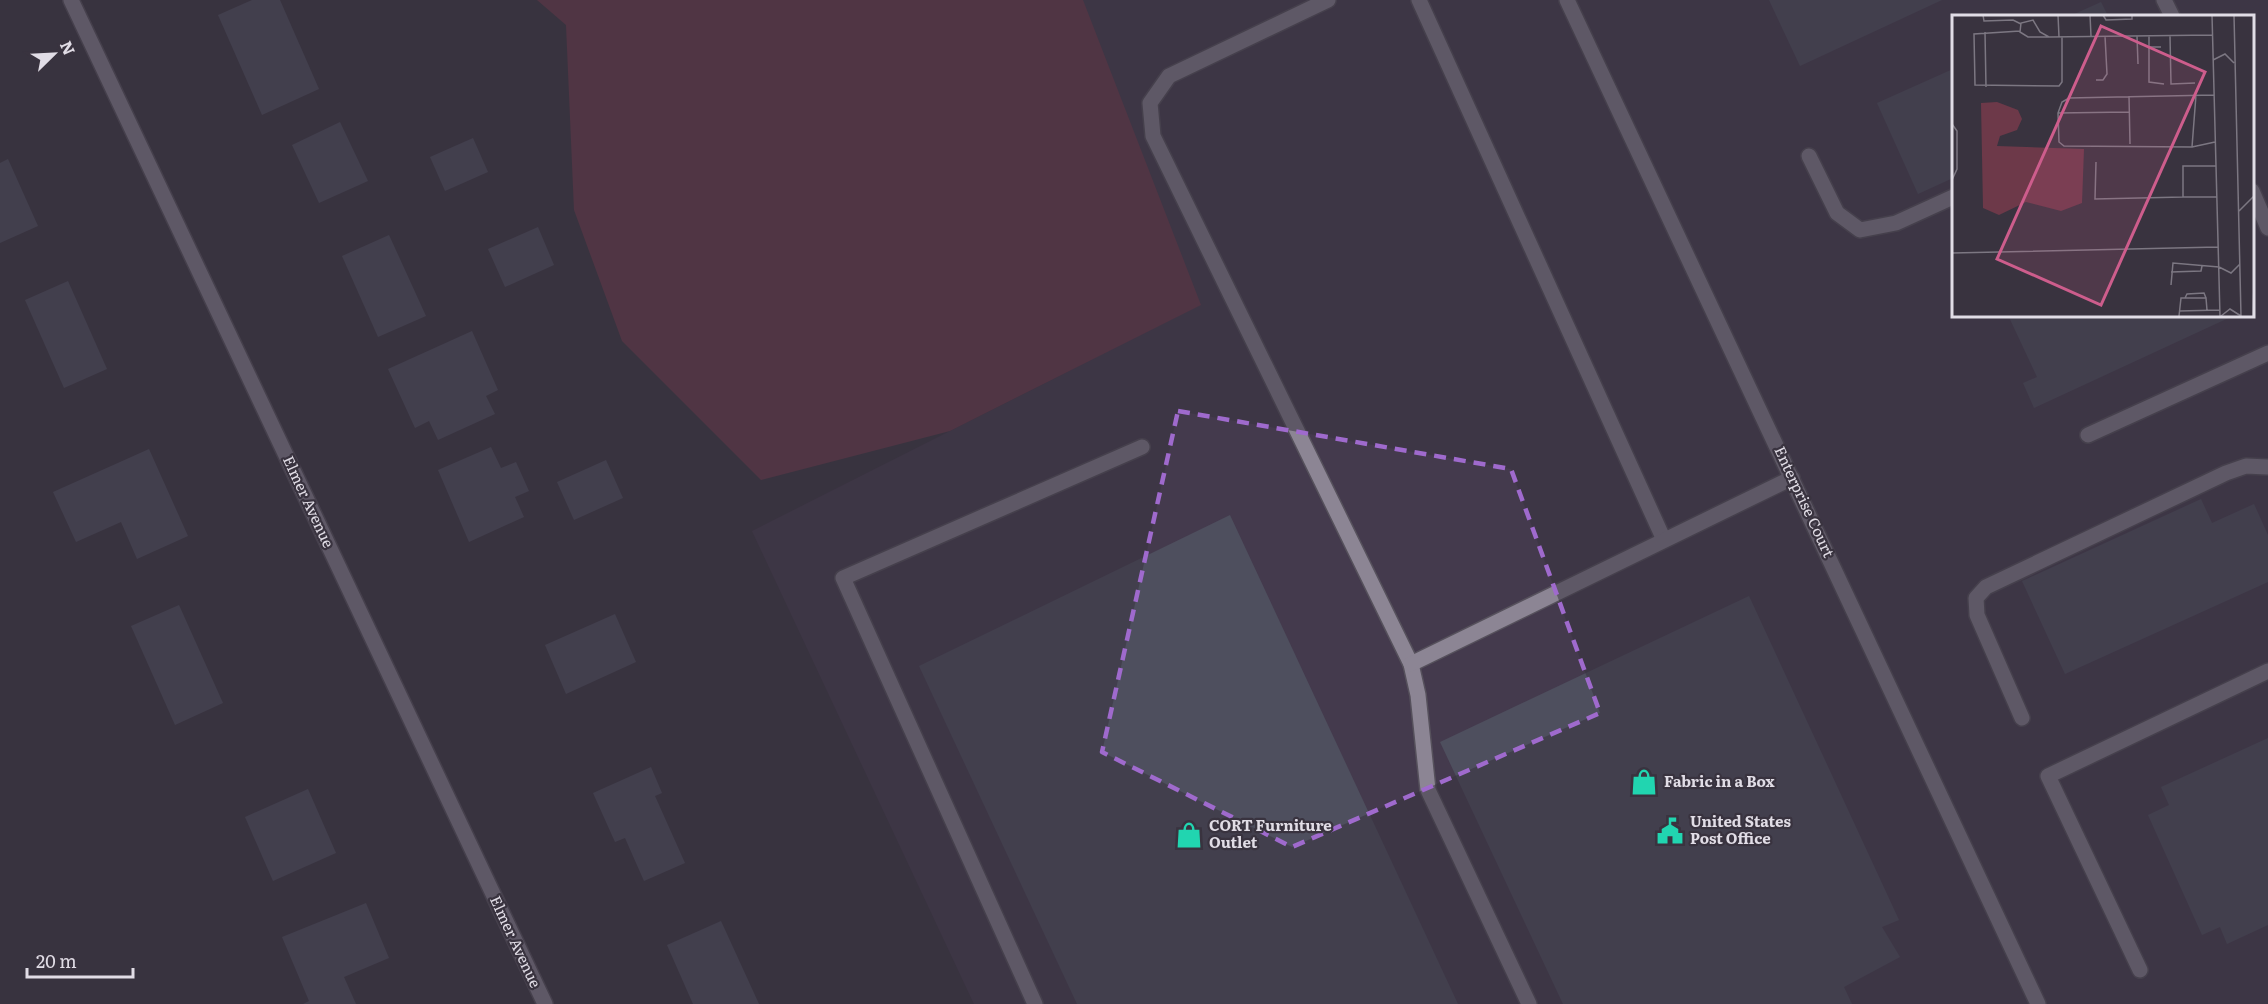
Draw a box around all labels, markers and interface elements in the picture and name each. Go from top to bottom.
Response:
inset map [1952,15,2253,316]
north arrow [24,24,84,84]
text: N [55,36,82,59]
street label: Enterprise Court [1769,442,1841,561]
street label: Elmer Avenue [278,452,341,551]
shop icon: Fabric in a Box [1629,767,1659,797]
place label: Fabric in a Box [1664,769,1775,792]
place label: United States Post Office [1690,809,1791,849]
place label: CORT Furniture Outlet [1209,813,1332,853]
public building icon: United States Post Office [1655,816,1685,846]
shop icon: CORT Furniture Outlet [1174,820,1204,850]
street label: Elmer Avenue [485,892,548,991]
scale bar [27,941,134,979]
text: 20 m [36,947,77,974]

